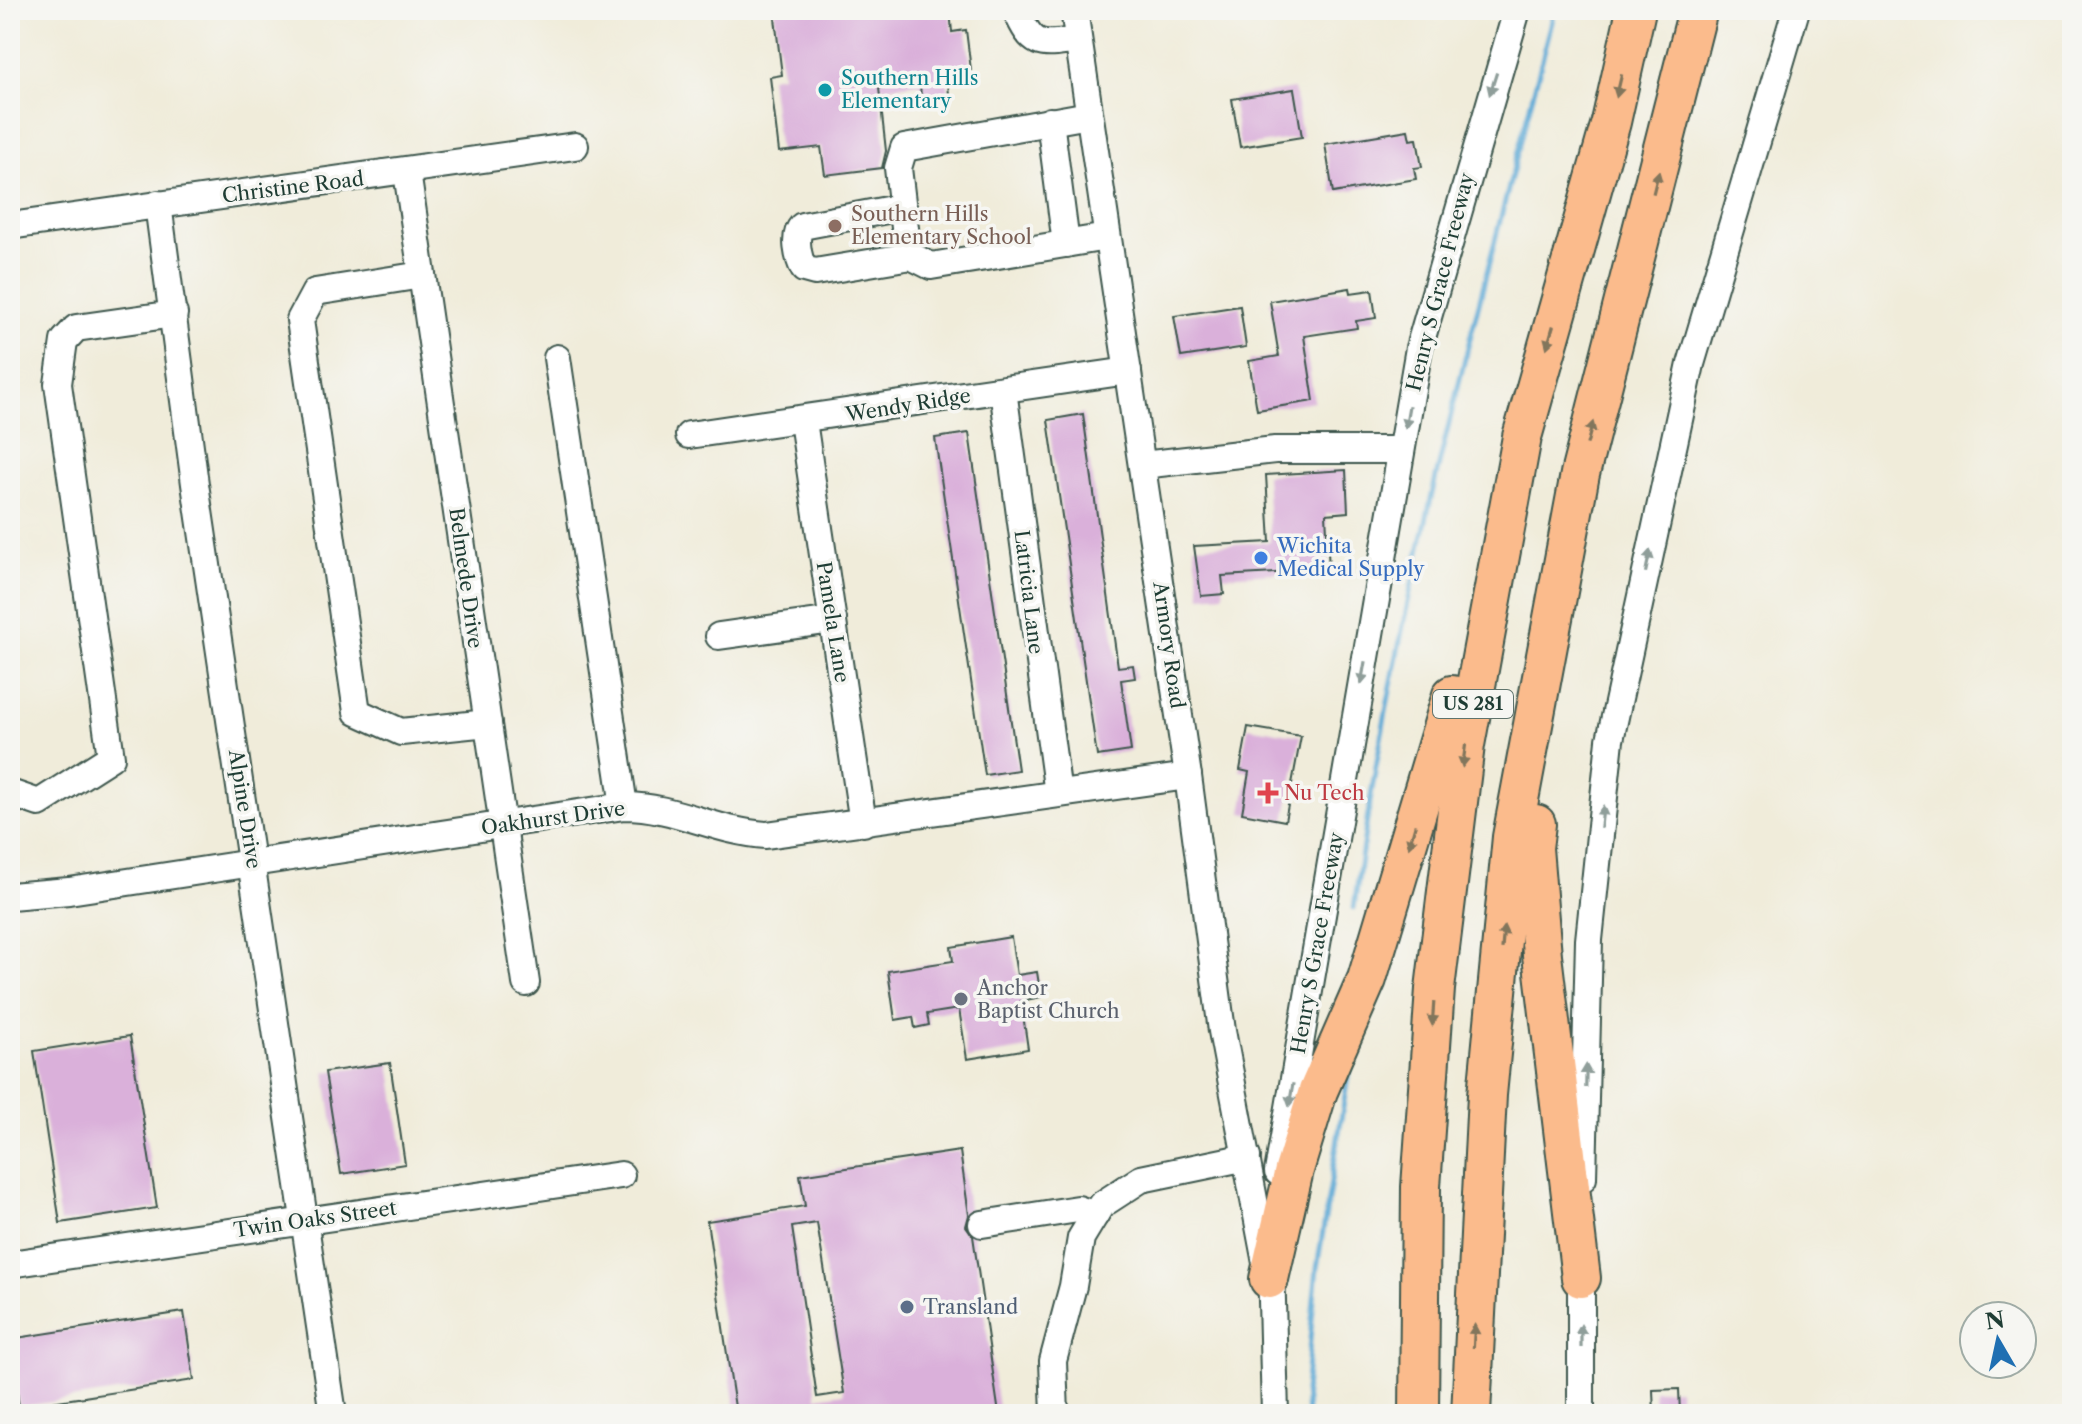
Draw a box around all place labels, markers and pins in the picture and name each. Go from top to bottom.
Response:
place label: Southern Hills Elementary [841,66,978,113]
marker: Southern Hills Elementary [816,81,834,99]
place label: Southern Hills Elementary School [851,202,1032,249]
marker: Southern Hills Elementary School [826,217,844,235]
place label: Wichita Medical Supply [1276,534,1425,581]
marker: Wichita Medical Supply [1252,549,1270,567]
place label: Nu Tech [1284,781,1365,805]
marker: Nu Tech [1259,784,1277,802]
place label: Anchor Baptist Church [976,976,1120,1023]
marker: Anchor Baptist Church [952,990,970,1008]
place label: Transland [923,1295,1018,1319]
marker: Transland [898,1298,916,1316]

